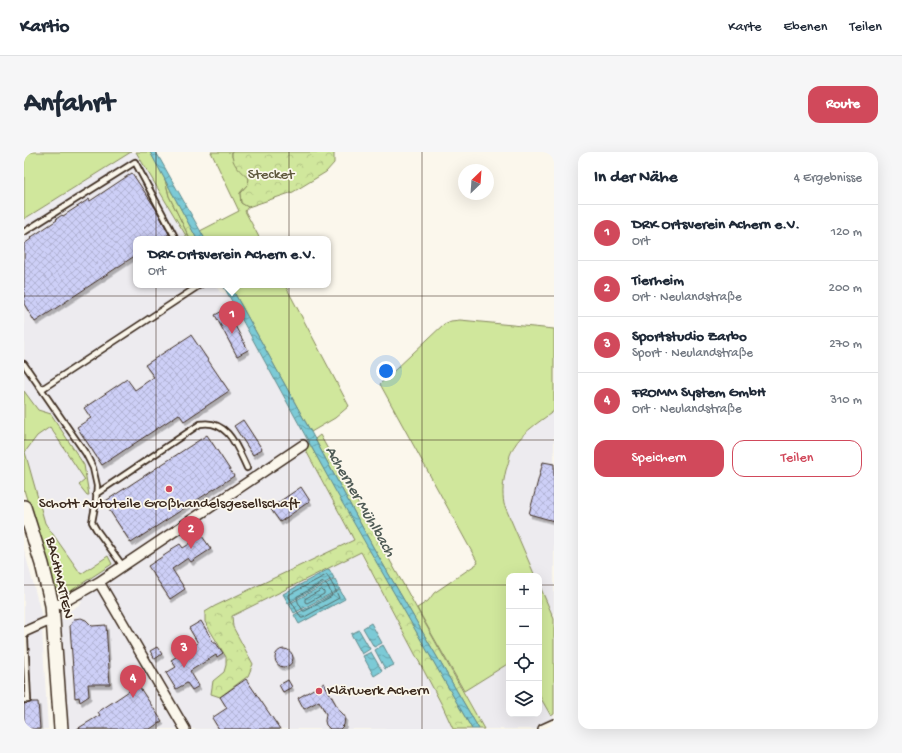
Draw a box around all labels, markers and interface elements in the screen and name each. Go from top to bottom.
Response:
text: Kartio [20,16,69,39]
text: Karte [728,19,762,36]
text: Ebenen [784,19,827,36]
text: Teilen [849,19,882,36]
button: Route [808,86,878,123]
text: Anfahrt [24,88,114,121]
north arrow [458,164,494,200]
park label: Stecket [248,166,296,184]
text: In der Nähe [594,168,677,188]
text: 4 Ergebnisse [794,171,862,186]
text: DRK Ortsverein Achern e.V. [632,216,800,234]
text: 1 [604,225,610,240]
text: 120 m [831,225,862,240]
text: Ort [632,234,650,249]
popup [133,236,331,288]
text: DRK Ortsverein Achern e.V. [148,246,316,264]
text: Ort [148,264,166,279]
text: Tierheim [632,272,684,290]
text: 2 [604,281,610,296]
text: 200 m [829,281,862,296]
text: Ort · Neulandstraße [632,290,742,305]
pin: 1 [219,301,245,334]
text: Sportstudio Zarbo [632,328,747,346]
text: 3 [604,337,610,352]
text: 270 m [829,337,862,352]
text: Sport · Neulandstraße [632,346,753,361]
your location [376,361,396,381]
text: FROMM System GmbH [632,384,765,402]
text: 4 [604,393,610,408]
text: 310 m [830,393,862,408]
text: Ort · Neulandstraße [632,402,742,417]
button: Speichern [594,440,724,477]
button: Teilen [732,440,862,477]
water label: Acherner Mühlbach [320,443,399,561]
marker: Schott Autoteile Gr0ßhandelsgesellschaft [164,484,174,494]
place label: Schott Autoteile Gr0ßhandelsgesellschaft [39,495,301,513]
pin: 2 [178,516,204,549]
street label: BACHMATTEN [41,534,77,621]
map controls [506,573,542,717]
button: + [506,573,542,609]
button: − [506,609,542,645]
pin: 3 [171,635,197,668]
button: locate [506,645,542,681]
pin: 4 [120,665,146,698]
button: layers [506,681,542,717]
place label: Klärwerk Achern [327,682,429,700]
marker: Klärwerk Achern [314,686,324,696]

